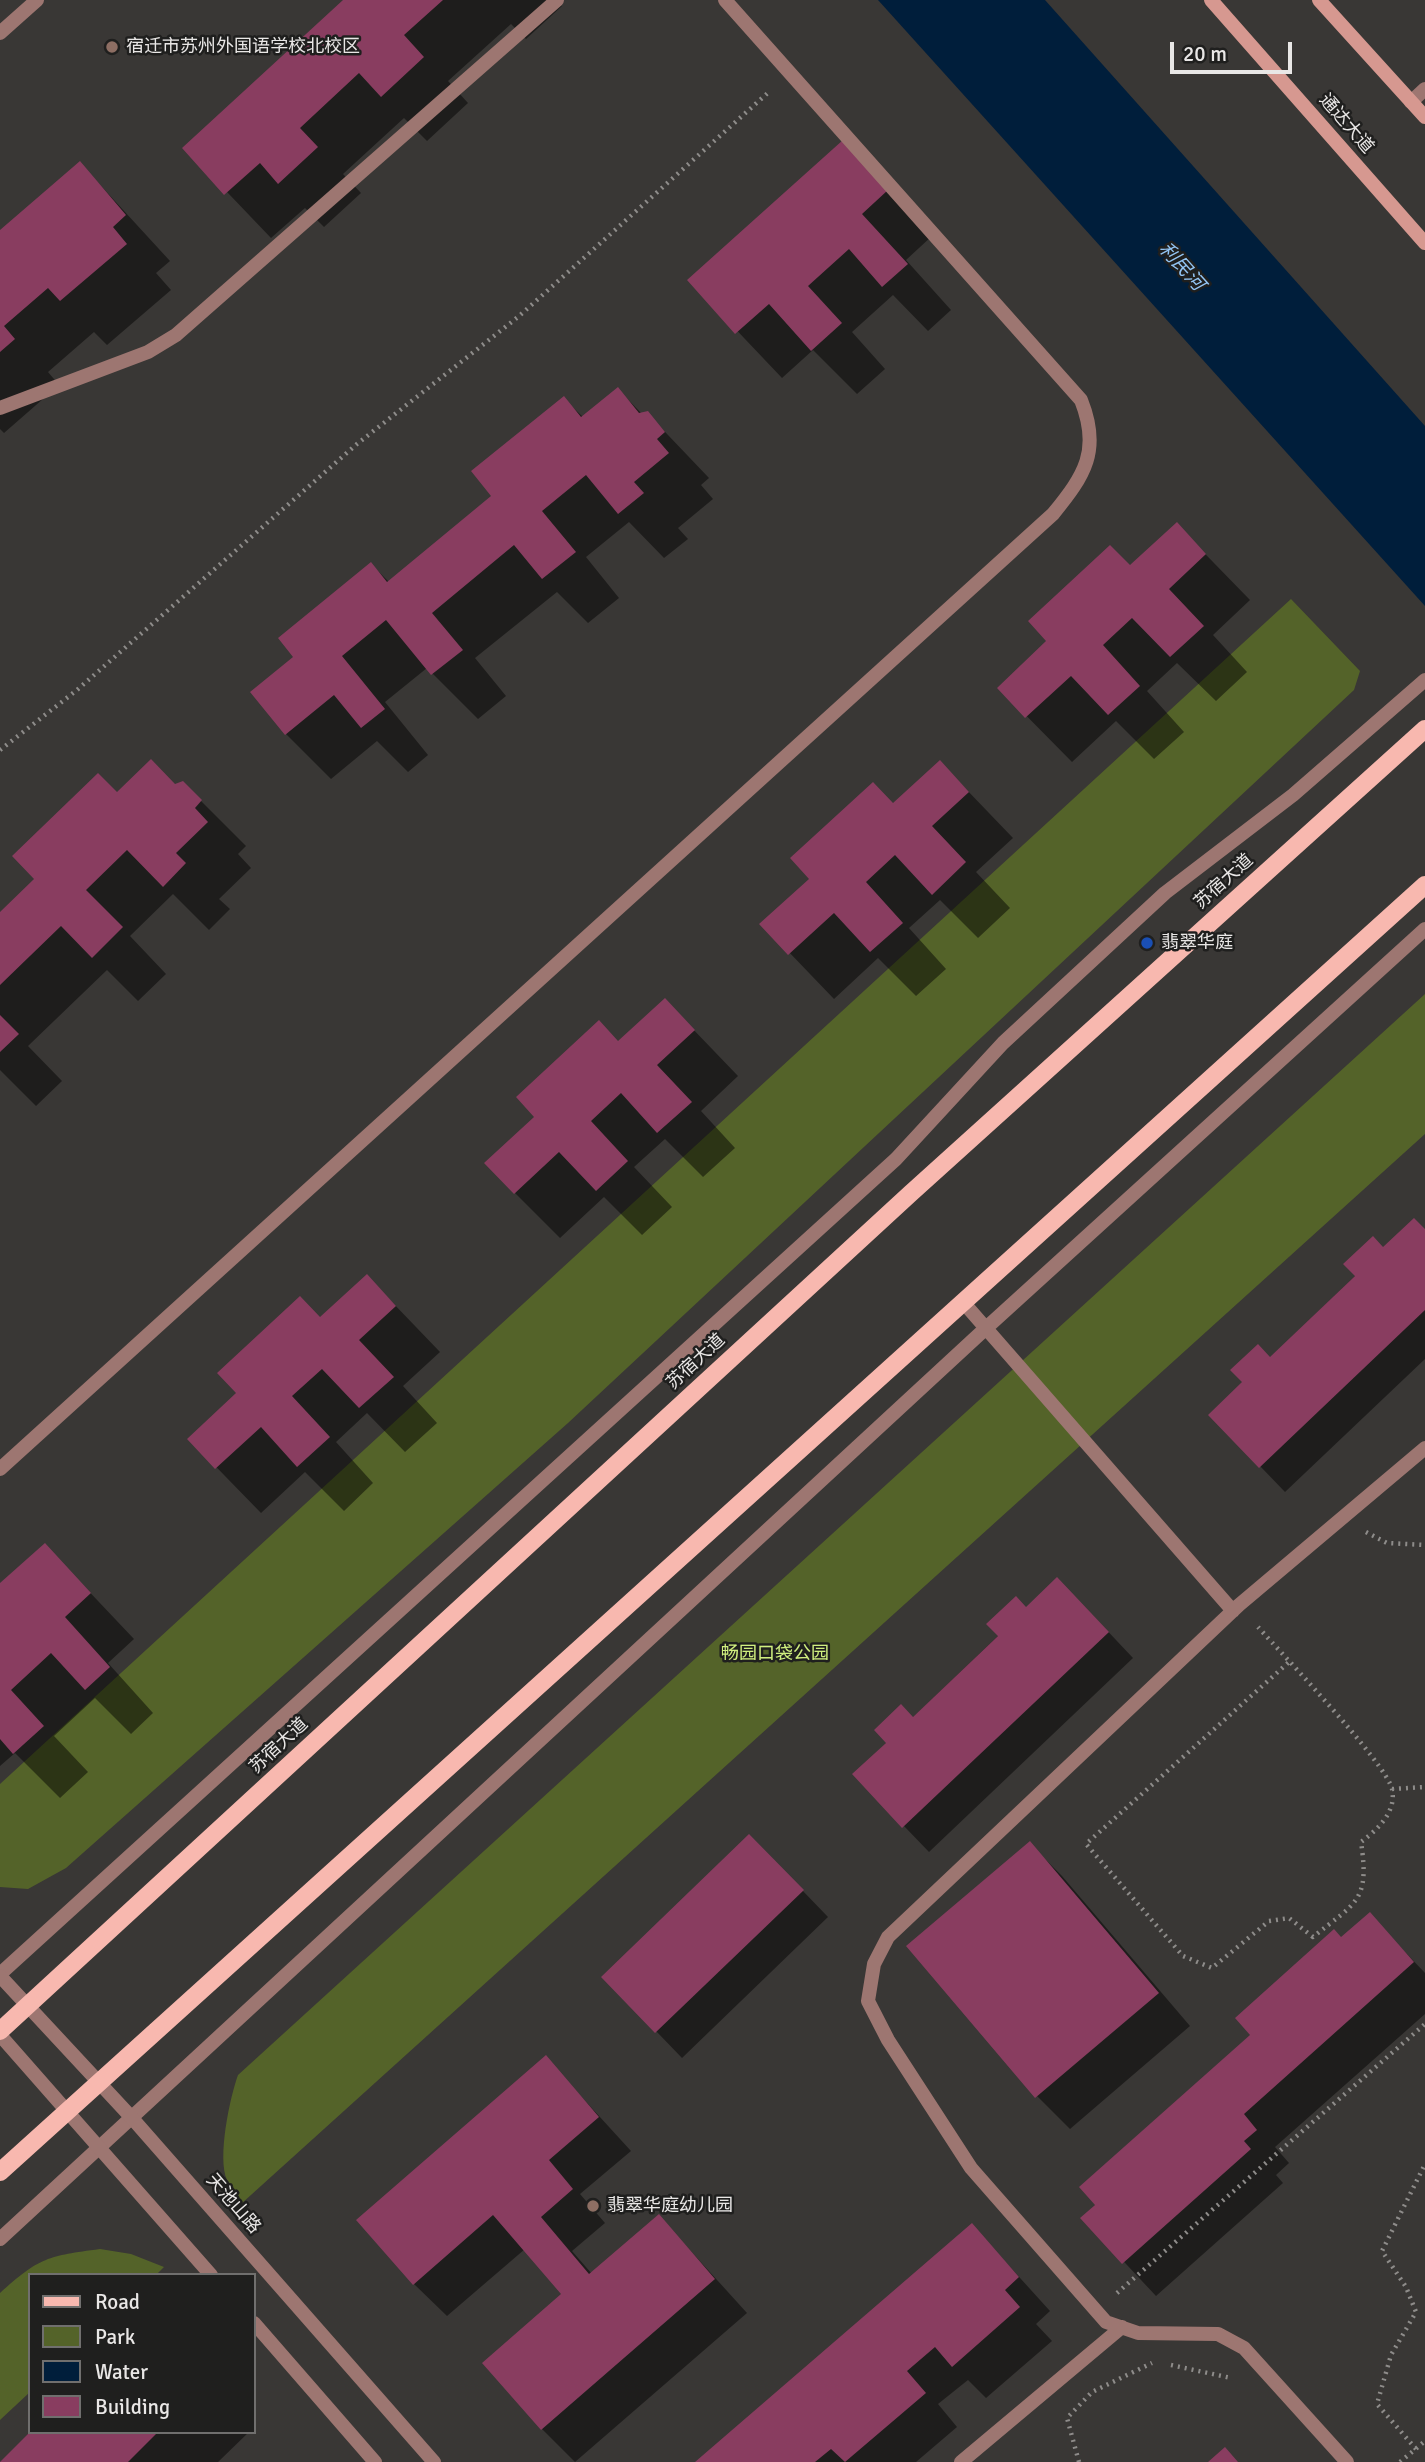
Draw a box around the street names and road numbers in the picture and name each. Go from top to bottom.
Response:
street label: 通达大道 [1314,90,1378,158]
street label: 苏宿大道 [1190,850,1258,914]
street label: 苏宿大道 [662,1330,730,1394]
street label: 苏宿大道 [245,1714,313,1778]
street label: 天池山路 [201,2170,265,2238]

